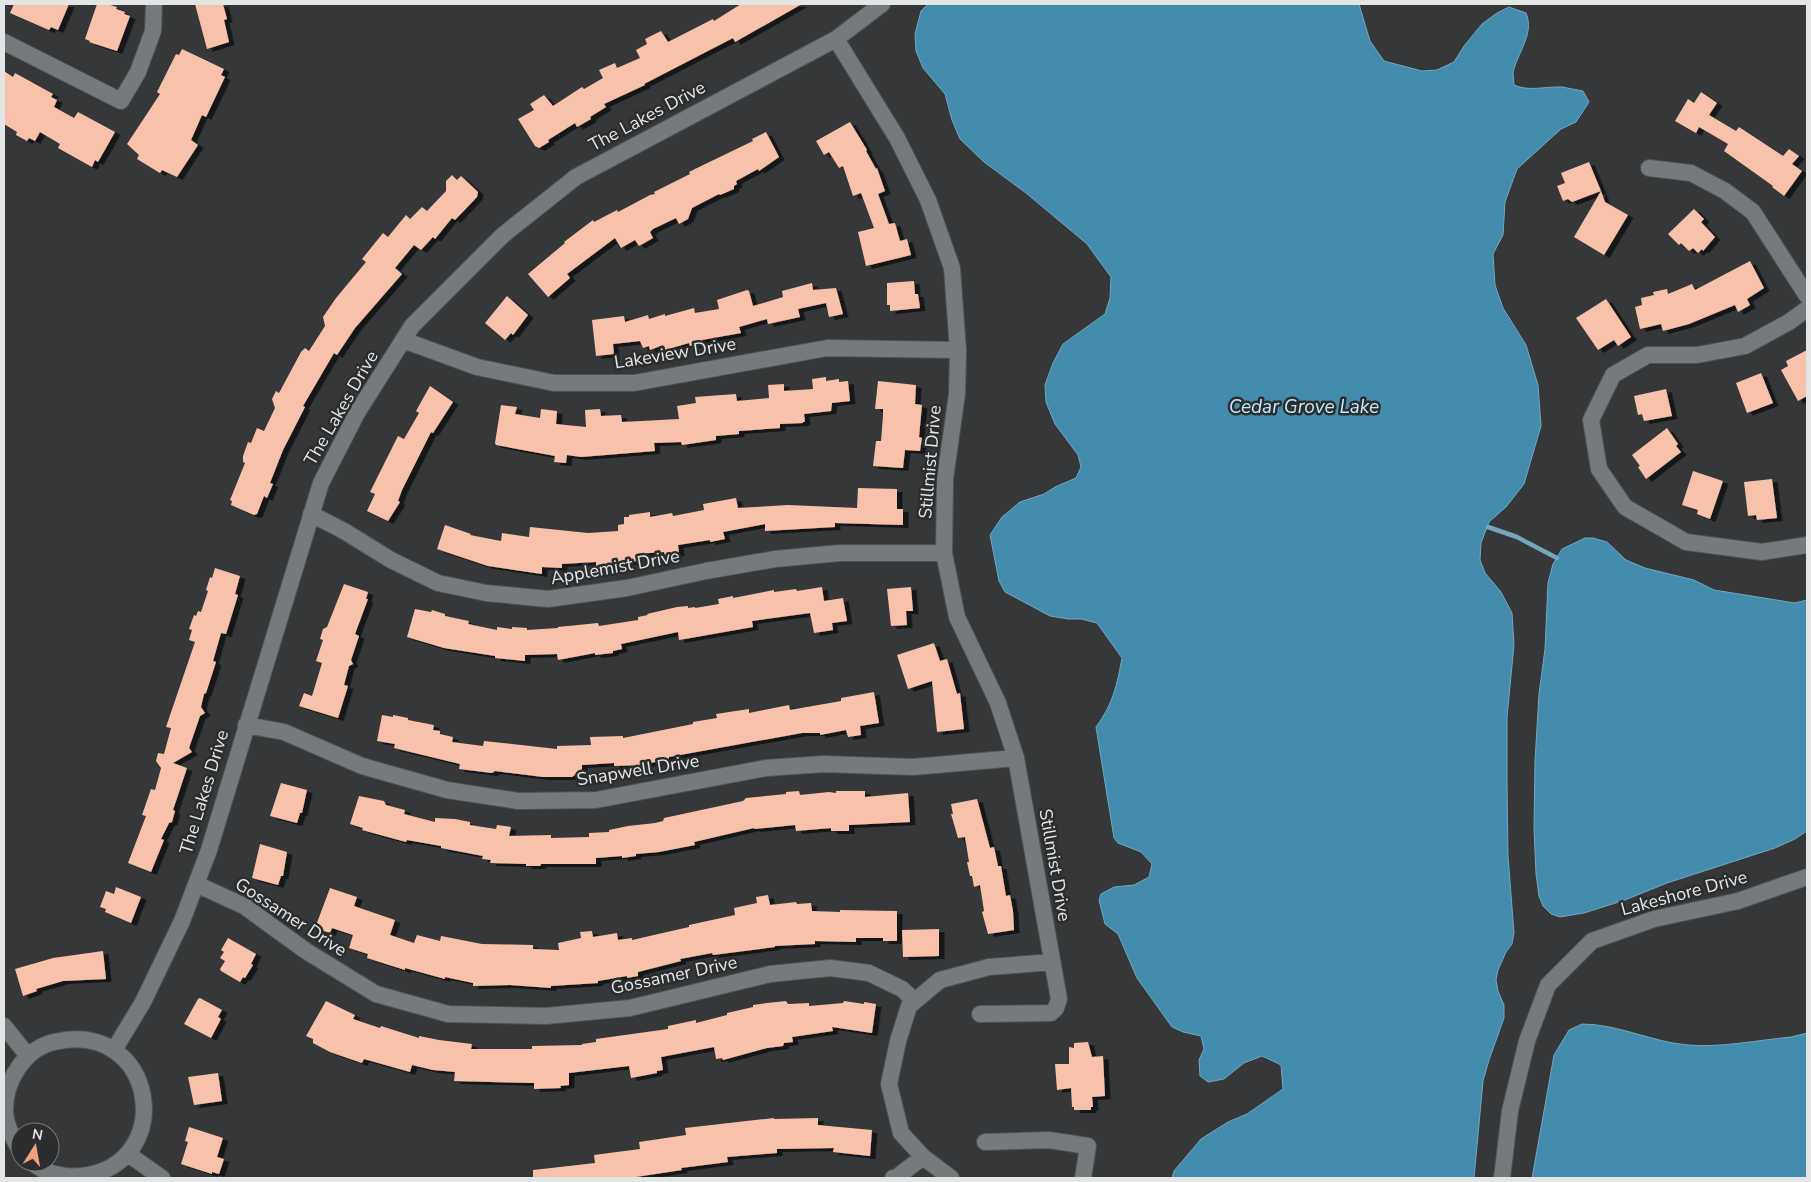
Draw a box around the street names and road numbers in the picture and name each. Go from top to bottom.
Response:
street label: The Lakes Drive [584,75,710,157]
street label: Lakeview Drive [612,332,738,374]
street label: The Lakes Drive [298,346,384,470]
street label: Stillmist Drive [913,404,947,520]
street label: Applemist Drive [549,544,681,590]
street label: The Lakes Drive [174,727,234,857]
street label: Snapwell Drive [575,748,701,792]
street label: Stillmist Drive [1033,807,1077,923]
street label: Lakeshore Drive [1618,865,1750,921]
street label: Gossamer Drive [231,872,351,962]
street label: Gossamer Drive [609,950,739,1000]

